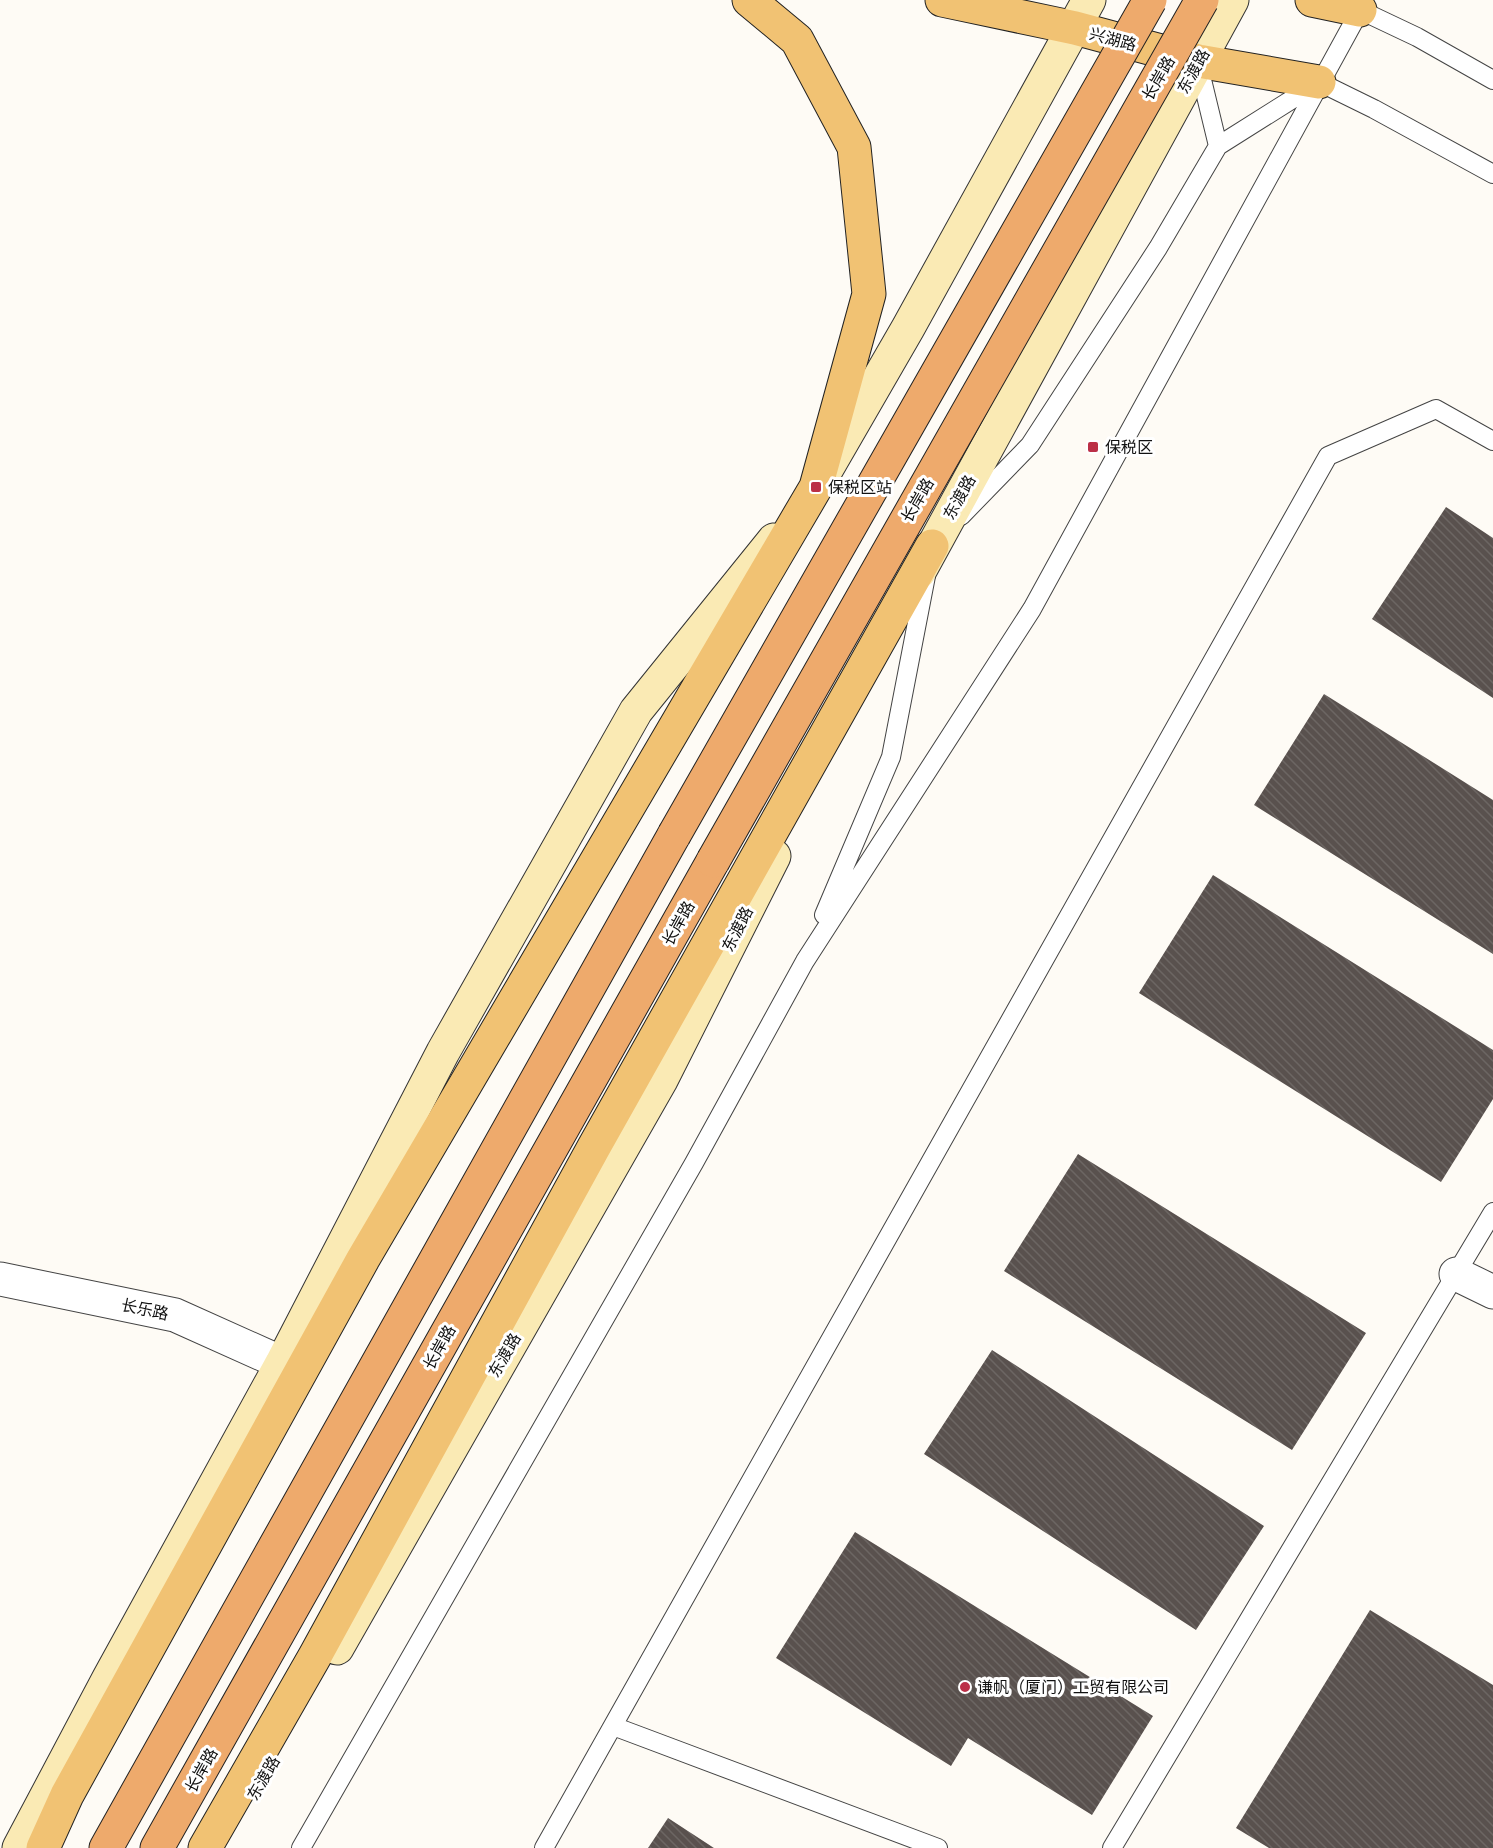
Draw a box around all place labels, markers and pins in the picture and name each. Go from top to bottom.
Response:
place label: 保税区 [1105,436,1153,458]
marker: 保税区 [1086,440,1100,454]
place label: 保税区站 [828,476,892,498]
marker: 保税区站 [809,480,823,494]
place label: 谦帆（厦门）工贸有限公司 [977,1676,1169,1698]
marker: 谦帆（厦门）工贸有限公司 [958,1680,972,1694]

